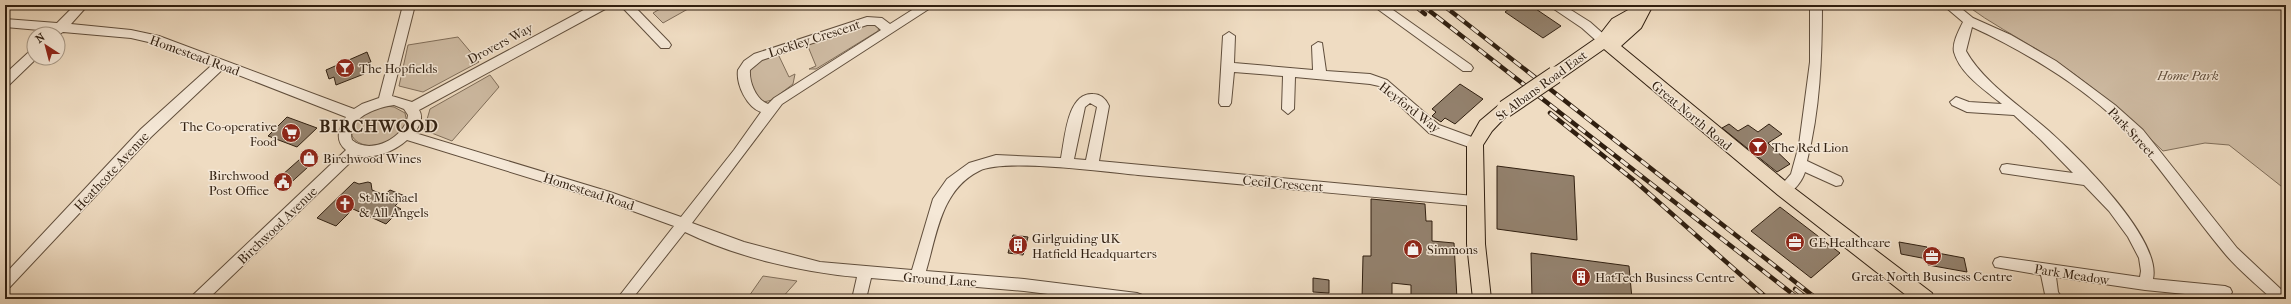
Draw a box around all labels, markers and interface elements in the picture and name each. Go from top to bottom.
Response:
street label: Lockley Crescent [766,16,862,60]
street label: Drovers Way [465,19,537,67]
north arrow [26,26,66,66]
text: N [33,30,48,46]
street label: Homestead Road [148,32,243,79]
street label: St Albans Road East [1493,47,1590,124]
bar icon: The Hopfields [334,57,356,79]
place label: The Hopfields [359,61,437,76]
park label: Home Park [2156,68,2219,83]
street label: Great North Road [1649,78,1735,154]
street label: Heyford Way [1376,79,1444,137]
street label: Park Street [2105,104,2159,161]
district label: BIRCHWOOD [319,116,439,136]
place label: The Co-operative Food [180,119,278,149]
supermarket icon: The Co-operative Food [280,122,302,144]
street label: Heathcote Avenue [71,128,152,214]
bar icon: The Red Lion [1747,136,1769,158]
place label: The Red Lion [1772,140,1849,155]
shop icon: Birchwood Wines [298,147,320,169]
place label: Birchwood Wines [323,151,421,166]
place label: Birchwood Post Office [209,168,270,198]
street label: Homestead Road [542,170,637,213]
public building icon: Birchwood Post Office [272,171,294,193]
street label: Cecil Crescent [1242,173,1324,195]
street label: Birchwood Avenue [234,183,321,267]
place label: St Michael & All Angels [359,190,429,220]
church icon: St Michael & All Angels [334,193,356,215]
place label: Girlguiding UK Hatfield Headquarters [1032,231,1157,261]
office icon: GE Healthcare [1784,231,1806,253]
building icon: Girlguiding UK Hatfield Headquarters [1007,234,1029,256]
place label: GE Healthcare [1809,235,1891,250]
shop icon: Simmons [1402,238,1424,260]
place label: Simmons [1427,242,1478,257]
office icon: Great North Business Centre [1921,245,1943,267]
street label: Park Meadow [2033,261,2111,288]
building icon: HatTech Business Centre [1570,266,1592,288]
street label: Ground Lane [903,269,978,290]
place label: Great North Business Centre [1852,269,2013,284]
place label: HatTech Business Centre [1595,270,1735,285]

